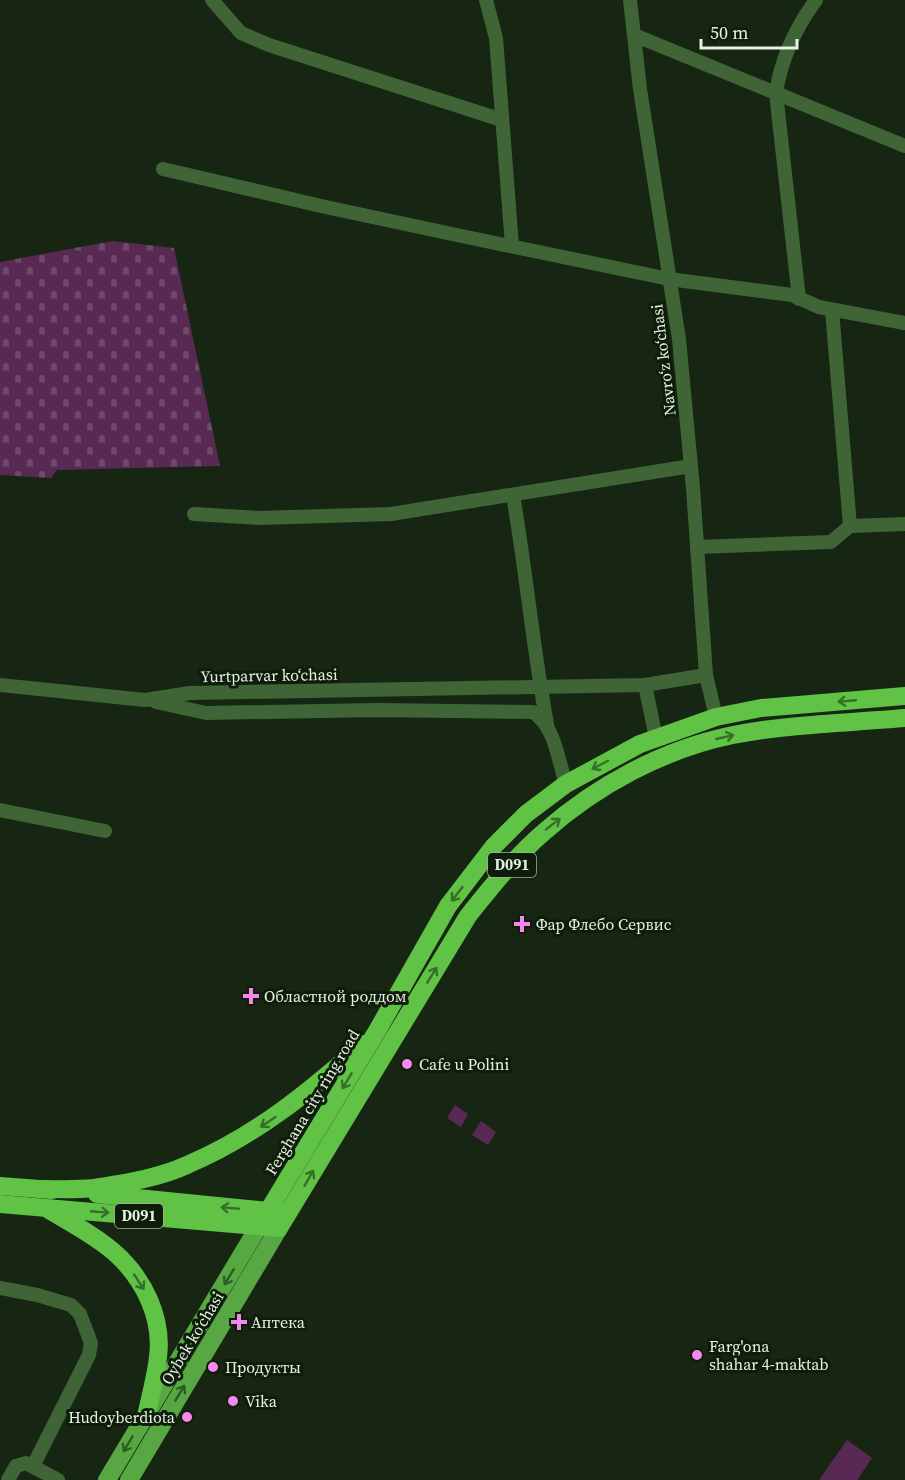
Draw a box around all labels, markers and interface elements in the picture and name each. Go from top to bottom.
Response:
scale bar [701,12,797,50]
text: 50 m [710,20,748,45]
street label: Navroʻz koʻchasi [645,303,681,417]
street label: Yurtparvar koʻchasi [200,663,338,687]
one-way arrow [837,696,857,707]
one-way arrow [715,731,735,742]
one-way arrow [591,760,609,772]
one-way arrow [545,818,561,831]
road number: D091 [488,853,536,877]
one-way arrow [450,886,463,902]
place label: Фар Флебо Сервис [536,913,672,935]
marker: Фар Флебо Сервис [513,915,531,933]
one-way arrow [426,967,438,984]
place label: Областной роддом [264,985,407,1007]
marker: Областной роддом [242,987,260,1005]
street label: Ferghana city ring road [260,1025,364,1179]
place label: Cafe u Polini [419,1053,510,1075]
marker: Cafe u Polini [400,1057,414,1071]
one-way arrow [341,1072,353,1089]
one-way arrow [260,1116,276,1128]
one-way arrow [303,1170,315,1187]
one-way arrow [221,1202,241,1213]
road number: D091 [115,1204,163,1228]
one-way arrow [90,1207,110,1218]
one-way arrow [222,1268,234,1285]
one-way arrow [133,1273,145,1290]
street label: Oybek ko‘chasi [156,1287,229,1389]
place label: Аптека [251,1311,306,1333]
marker: Аптека [232,1315,246,1329]
place label: Farg'ona shahar 4-maktab [709,1335,829,1375]
marker: Farg'ona shahar 4-maktab [690,1348,704,1362]
place label: Продукты [225,1356,301,1378]
marker: Продукты [206,1360,220,1374]
one-way arrow [175,1385,187,1402]
place label: Vika [245,1390,278,1412]
marker: Vika [226,1394,240,1408]
place label: Hudoyberdiota [68,1406,176,1428]
marker: Hudoyberdiota [180,1410,194,1424]
one-way arrow [122,1435,134,1452]

